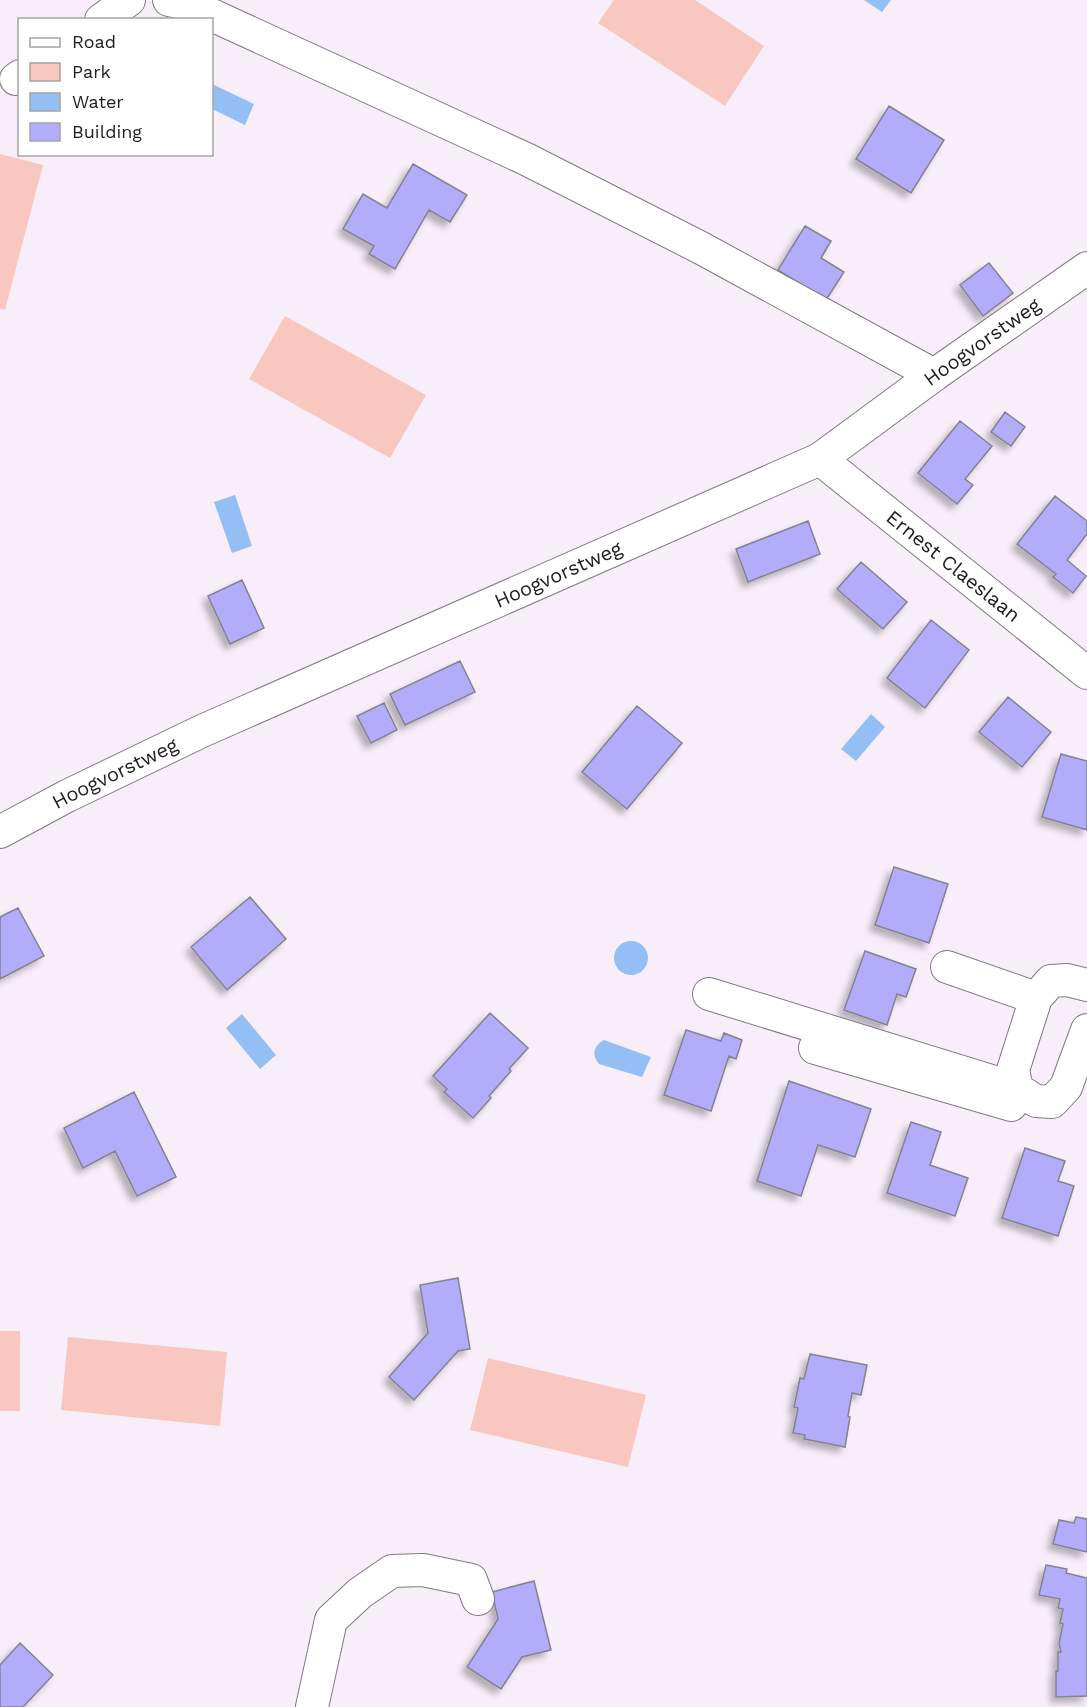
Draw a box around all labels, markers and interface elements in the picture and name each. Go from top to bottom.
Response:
legend [18,18,213,156]
text: Road [72,31,116,52]
text: Park [72,61,111,82]
text: Water [72,91,124,112]
text: Building [72,121,142,142]
street label: Hoogvorstweg [919,292,1045,391]
street label: Ernest Claeslaan [882,505,1025,627]
street label: Hoogvorstweg [491,536,626,613]
street label: Hoogvorstweg [48,732,182,814]

